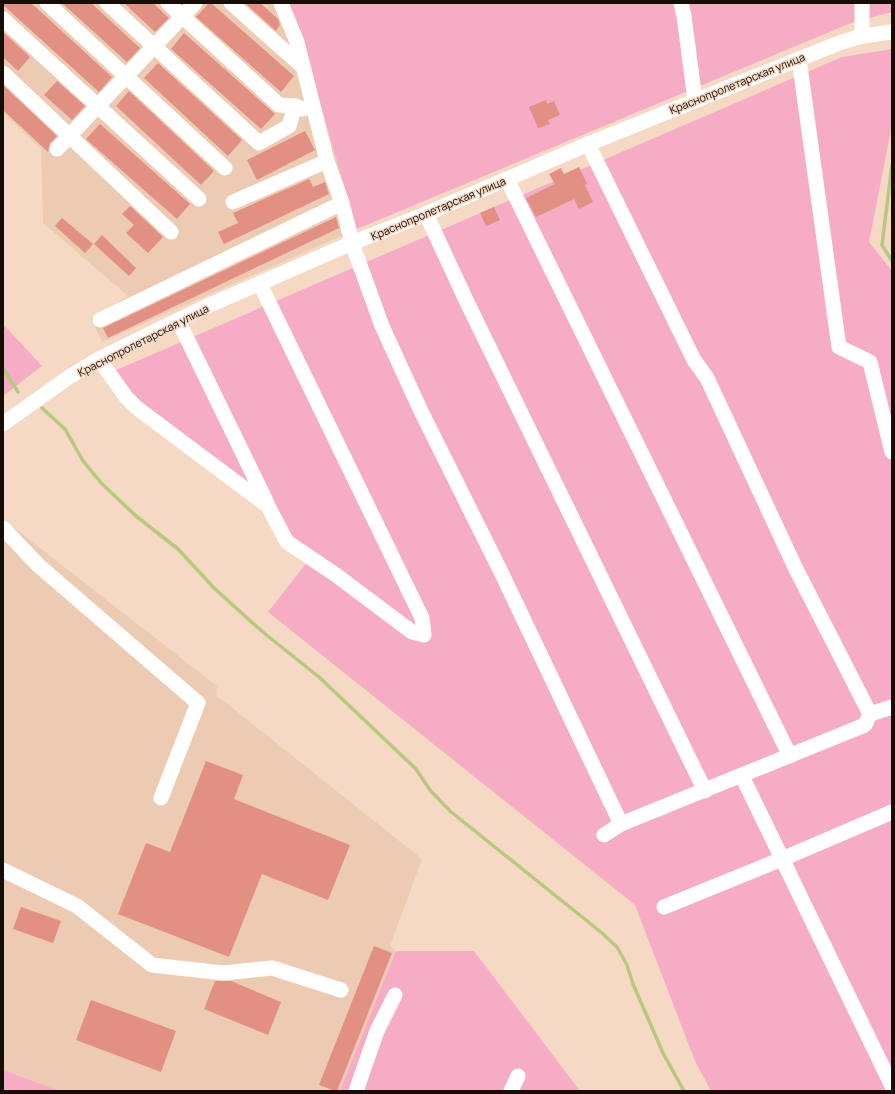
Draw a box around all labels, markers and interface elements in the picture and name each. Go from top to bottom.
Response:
street label: Краснопролетарская улица [667,49,807,117]
street label: Краснопролетарская улица [368,173,508,243]
street label: Краснопролетарская улица [75,300,211,380]

